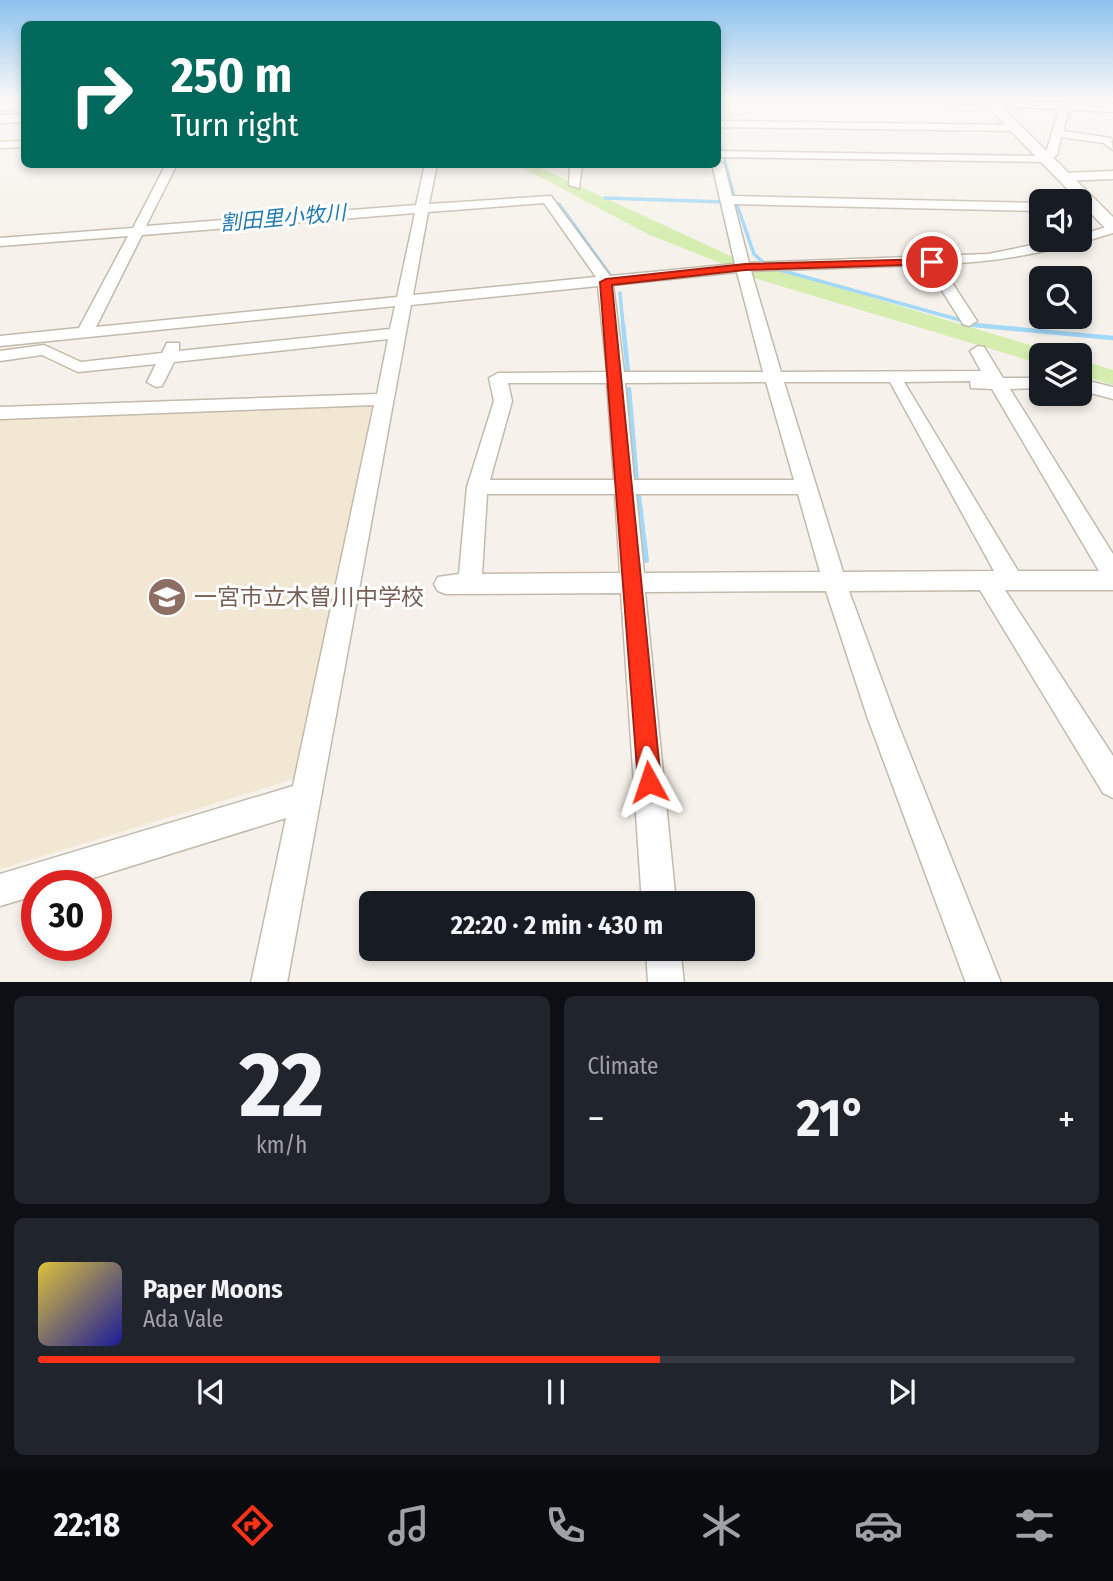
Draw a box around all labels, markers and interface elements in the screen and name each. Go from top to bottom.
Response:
text: 250 m [171,46,292,105]
icon: right [56,49,147,140]
text: Turn right [171,106,298,144]
map controls [1029,189,1092,406]
button: sound [1029,189,1092,252]
water label: 割田里小牧川 [219,199,349,236]
pin [902,232,962,292]
icon: arrive [913,243,951,281]
button: search [1029,266,1092,329]
button: layers [1029,343,1092,406]
school or university icon: 一宮市立木曽川中学校 [146,576,188,618]
place label: 一宮市立木曽川中学校 [194,583,424,611]
position arrow [612,745,686,819]
speed limit sign: 30 [21,870,112,961]
text: 22:20 · 2 min · 430 m [451,910,663,941]
text: 22 [240,1031,324,1140]
text: Climate [588,1052,658,1080]
text: 21° [796,1087,866,1150]
text: − [588,1096,605,1142]
text: + [1058,1096,1075,1142]
text: km/h [256,1131,307,1159]
text: Paper Moons [143,1274,283,1305]
text: Ada Vale [143,1305,223,1333]
icon: previous [192,1373,230,1411]
icon: pause [537,1373,575,1411]
icon: next [883,1373,921,1411]
icon: directions [228,1501,277,1550]
icon: music [384,1501,433,1550]
icon: phone [541,1501,590,1550]
icon: climate [697,1501,746,1550]
icon: car [854,1501,903,1550]
icon: filters [1010,1501,1059,1550]
text: 22:18 [54,1506,120,1544]

